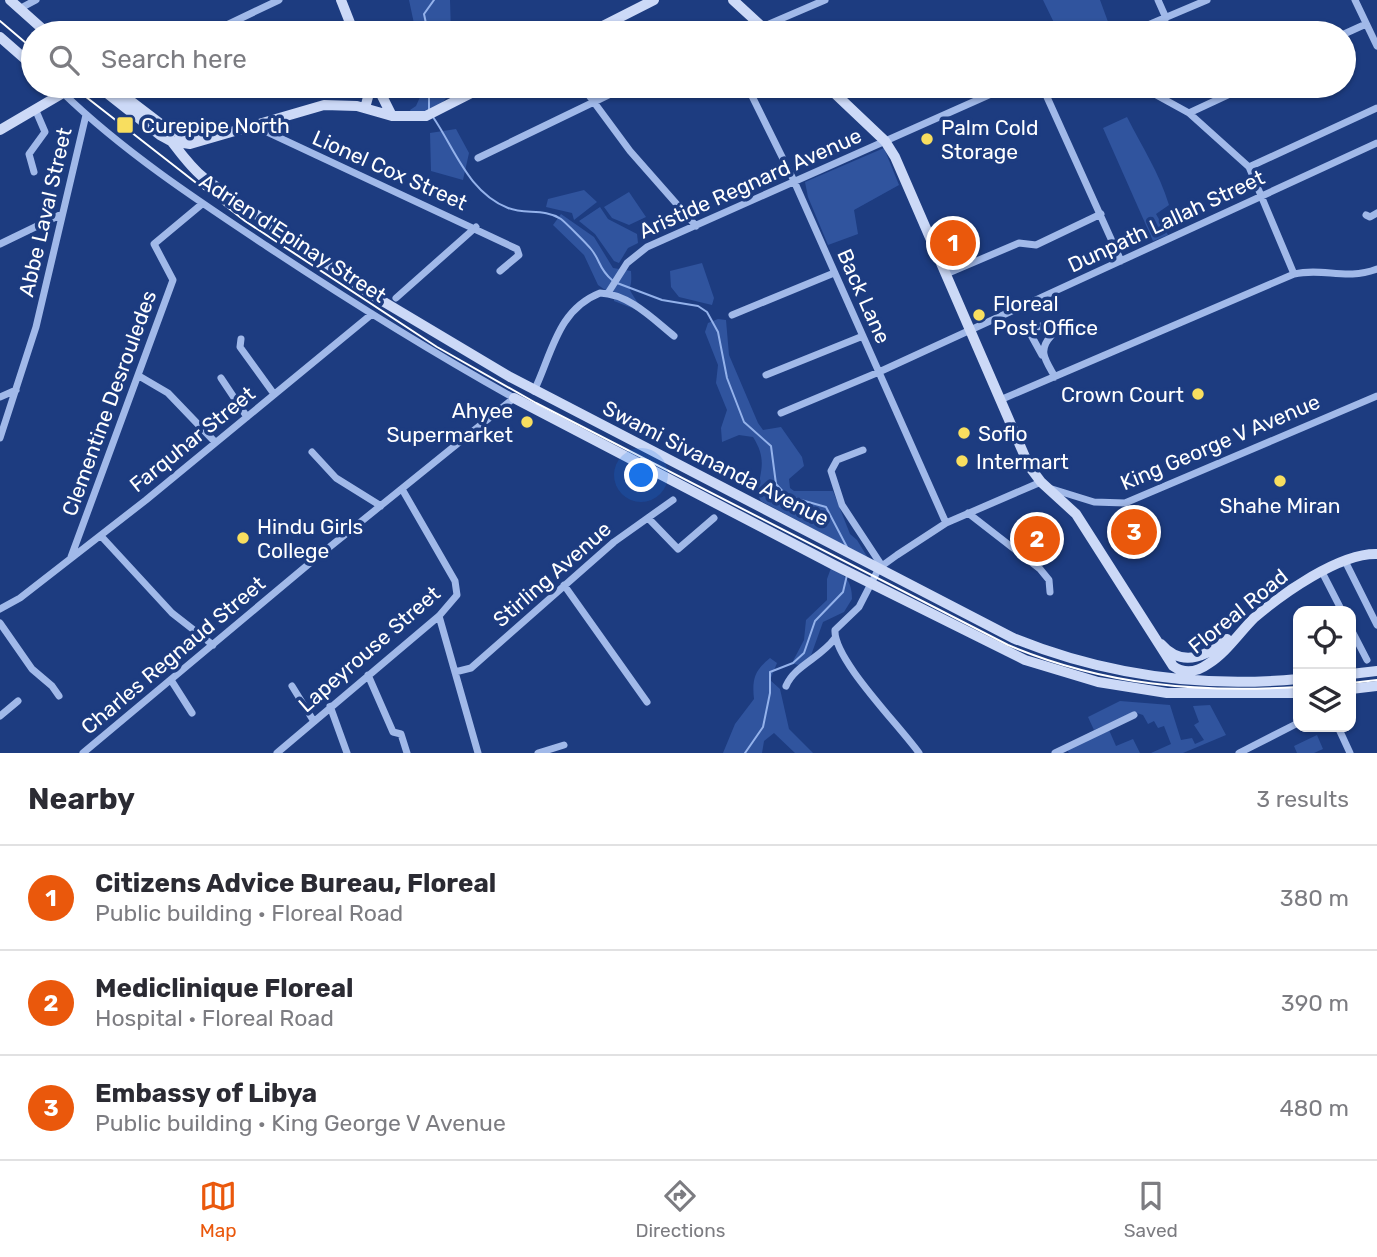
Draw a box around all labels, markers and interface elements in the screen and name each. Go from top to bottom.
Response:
search box [21,21,1356,98]
icon: search [45,41,83,79]
text: Search here [101,44,247,75]
place label: Curepipe North [141,113,290,138]
marker: Curepipe North [115,115,135,135]
place label: Palm Cold Storage [941,115,1038,164]
street label: Aristide Regnard Avenue [635,123,865,243]
street label: Abbe Laval Street [13,125,77,299]
street label: Lionel Cox Street [309,125,471,215]
marker: Palm Cold Storage [919,131,935,147]
street label: Dunpath Lallah Street [1064,164,1268,278]
street label: Adrien d'Epinay Street [195,168,391,308]
pin: 1 [930,217,976,269]
street label: Back Lane [832,245,896,347]
street label: Clementine Desrouledes [57,287,161,519]
place label: Floreal Post Office [993,291,1098,340]
marker: Floreal Post Office [971,307,987,323]
street label: Farquhar Street [124,381,260,497]
place label: Crown Court [1061,382,1184,407]
marker: Crown Court [1190,386,1206,402]
street label: King George V Avenue [1117,389,1323,495]
street label: Swami Sivananda Avenue [599,395,833,531]
place label: Ahyee Supermarket [387,398,513,447]
marker: Ahyee Supermarket [519,414,535,430]
place label: Soflo [978,421,1028,446]
marker: Soflo [956,425,972,441]
place label: Intermart [976,449,1069,474]
marker: Intermart [954,453,970,469]
your location [624,458,658,492]
marker: Shahe Miran [1272,473,1288,489]
place label: Shahe Miran [1219,493,1341,518]
pin: 3 [1111,506,1157,558]
pin: 2 [1014,513,1060,565]
place label: Hindu Girls College [257,514,363,563]
street label: Stirling Avenue [488,516,616,632]
marker: Hindu Girls College [235,530,251,546]
street label: Floreal Road [1183,563,1293,659]
street label: Charles Regnaud Street [76,571,270,739]
street label: Lapeyrouse Street [293,581,445,717]
map controls [1293,606,1356,732]
button: locate [1293,606,1356,669]
button: layers [1293,669,1356,732]
text: Nearby [28,781,135,817]
text: 3 results [1256,785,1349,813]
text: Citizens Advice Bureau, Floreal [95,868,496,899]
text: 1 [45,884,57,912]
text: 380 m [1280,884,1349,912]
text: Public building · Floreal Road [95,899,403,927]
text: Mediclinique Floreal [95,973,354,1004]
text: 2 [44,989,58,1017]
text: 390 m [1281,989,1349,1017]
text: Hospital · Floreal Road [95,1004,334,1032]
text: Embassy of Libya [95,1078,317,1109]
text: 3 [43,1094,59,1122]
text: 480 m [1279,1094,1349,1122]
text: Public building · King George V Avenue [95,1109,506,1137]
tab: Map [199,1177,237,1242]
tab: Directions [635,1177,725,1242]
tab: Saved [1124,1177,1178,1242]

